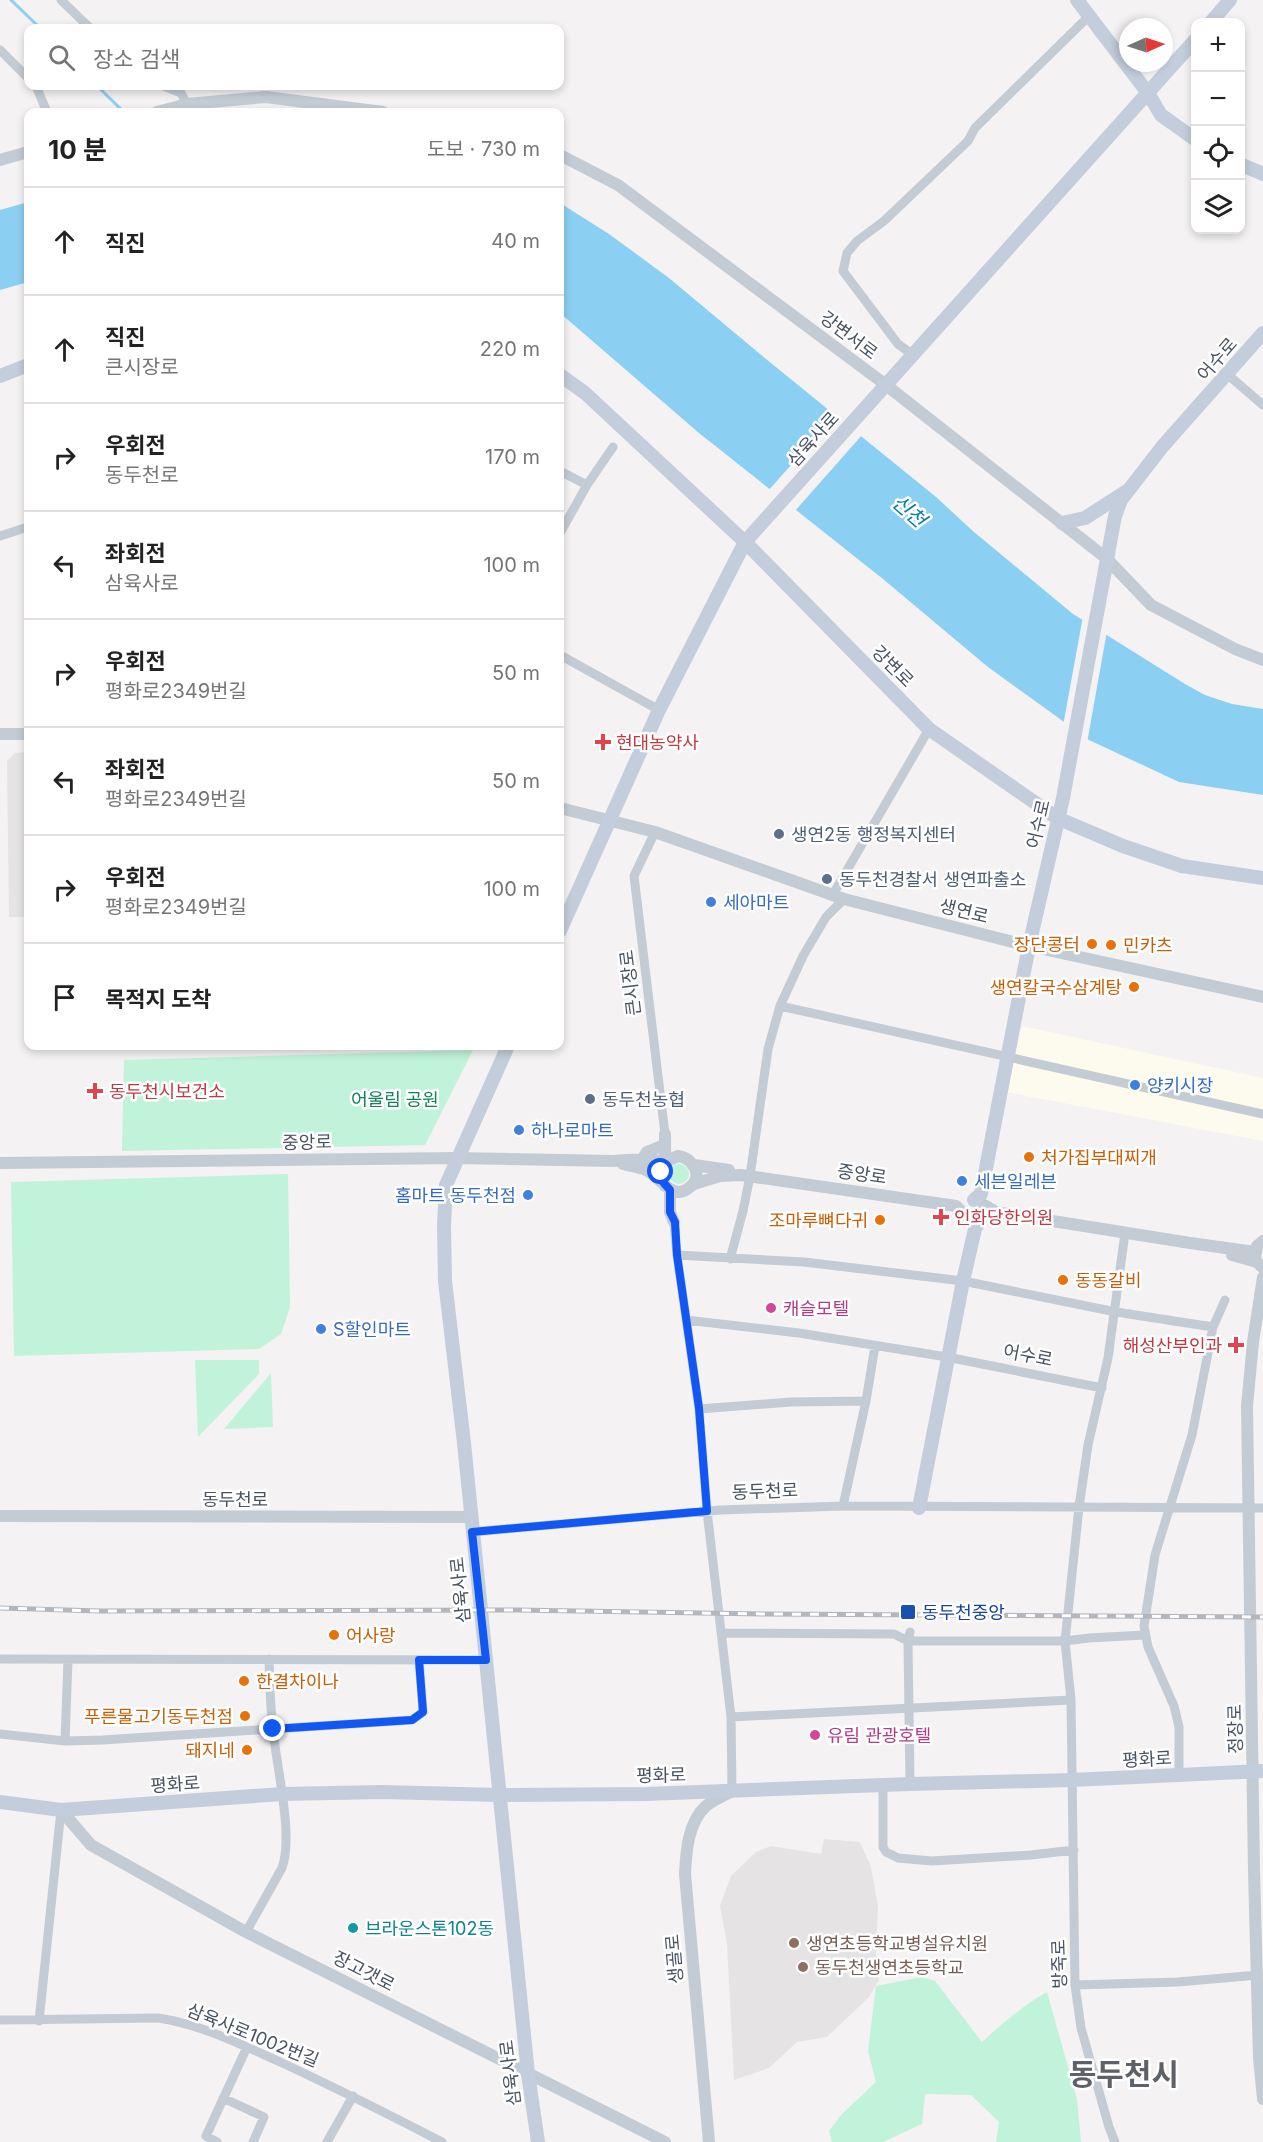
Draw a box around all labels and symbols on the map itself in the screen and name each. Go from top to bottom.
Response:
north arrow [1119,18,1173,72]
street label: 강변서로 [816,307,882,363]
street label: 어수로 [1193,333,1241,385]
street label: 삼육사로 [783,407,843,471]
water label: 신천 [887,490,933,534]
street label: 강변로 [868,641,918,691]
place label: 현대농약사 [616,732,699,753]
marker: 현대농약사 [594,733,612,751]
street label: 어수로 [1022,797,1054,851]
place label: 생연2동 행정복지센터 [791,824,956,845]
marker: 생연2동 행정복지센터 [772,827,786,841]
place label: 동두천경찰서 생연파출소 [839,869,1026,890]
marker: 동두천경찰서 생연파출소 [820,872,834,886]
place label: 세아마트 [723,892,789,913]
marker: 세아마트 [704,895,718,909]
street label: 생연로 [937,895,991,927]
place label: 장단콩터 [1014,934,1080,955]
place label: 민카츠 [1123,935,1173,956]
marker: 장단콩터 [1085,937,1099,951]
marker: 민카츠 [1104,938,1118,952]
street label: 큰시장로 [616,949,644,1017]
place label: 생연칼국수삼계탕 [990,977,1122,998]
marker: 생연칼국수삼계탕 [1127,980,1141,994]
place label: 양키시장 [1147,1075,1213,1096]
marker: 양키시장 [1128,1078,1142,1092]
place label: 동두천시보건소 [109,1081,225,1102]
marker: 동두천시보건소 [86,1082,104,1100]
park label: 어울림 공원 [351,1089,439,1110]
place label: 동두천농협 [602,1089,685,1110]
marker: 동두천농협 [583,1092,597,1106]
place label: 하나로마트 [531,1120,614,1141]
marker: 하나로마트 [512,1123,526,1137]
street label: 중앙로 [282,1131,332,1153]
place label: 처가집부대찌개 [1041,1147,1157,1168]
marker: 처가집부대찌개 [1022,1150,1036,1164]
route start [647,1158,673,1184]
street label: 중앙로 [836,1160,888,1188]
place label: 세븐일레븐 [974,1171,1057,1192]
marker: 세븐일레븐 [955,1174,969,1188]
place label: 홈마트 동두천점 [395,1185,516,1206]
marker: 홈마트 동두천점 [521,1188,535,1202]
place label: 인화당한의원 [954,1207,1053,1228]
marker: 인화당한의원 [932,1208,950,1226]
place label: 조마루뼈다귀 [769,1210,868,1231]
marker: 조마루뼈다귀 [873,1213,887,1227]
place label: 동동갈비 [1075,1270,1141,1291]
marker: 동동갈비 [1056,1273,1070,1287]
place label: 캐슬모텔 [783,1298,849,1319]
marker: 캐슬모텔 [764,1301,778,1315]
place label: S할인마트 [333,1319,411,1340]
marker: S할인마트 [314,1322,328,1336]
place label: 해성산부인과 [1123,1335,1222,1356]
marker: 해성산부인과 [1227,1336,1245,1354]
street label: 어수로 [1002,1340,1054,1370]
street label: 동두천로 [732,1479,798,1503]
street label: 동두천로 [202,1489,268,1510]
street label: 삼육사로 [446,1556,474,1624]
place label: 동두천중앙 [922,1602,1005,1623]
marker: 동두천중앙 [899,1603,917,1621]
place label: 어사랑 [346,1625,396,1646]
marker: 어사랑 [327,1628,341,1642]
place label: 한결차이나 [256,1671,339,1692]
marker: 한결차이나 [237,1674,251,1688]
street label: 정장로 [1224,1704,1246,1754]
place label: 푸른물고기동두천점 [84,1706,233,1727]
marker: 푸른물고기동두천점 [238,1709,252,1723]
route end [259,1715,285,1741]
place label: 유림 관광호텔 [827,1725,931,1746]
marker: 유림 관광호텔 [808,1728,822,1742]
place label: 돼지네 [185,1740,235,1761]
marker: 돼지네 [240,1743,254,1757]
street label: 평화로 [1122,1747,1172,1771]
street label: 평화로 [636,1764,686,1786]
street label: 평화로 [149,1772,201,1796]
place label: 브라운스톤102동 [365,1918,494,1939]
marker: 브라운스톤102동 [346,1921,360,1935]
street label: 생골로 [661,1933,687,1985]
place label: 생연초등학교병설유치원 [806,1933,988,1954]
marker: 생연초등학교병설유치원 [787,1936,801,1950]
street label: 방죽로 [1048,1939,1070,1989]
street label: 장고갯로 [330,1947,398,1995]
place label: 동두천생연초등학교 [815,1957,964,1978]
marker: 동두천생연초등학교 [796,1960,810,1974]
street label: 삼육사로1002번길 [184,1999,322,2071]
street label: 삼육사로 [496,2039,524,2107]
district label: 동두천시 [1069,2056,1179,2092]

